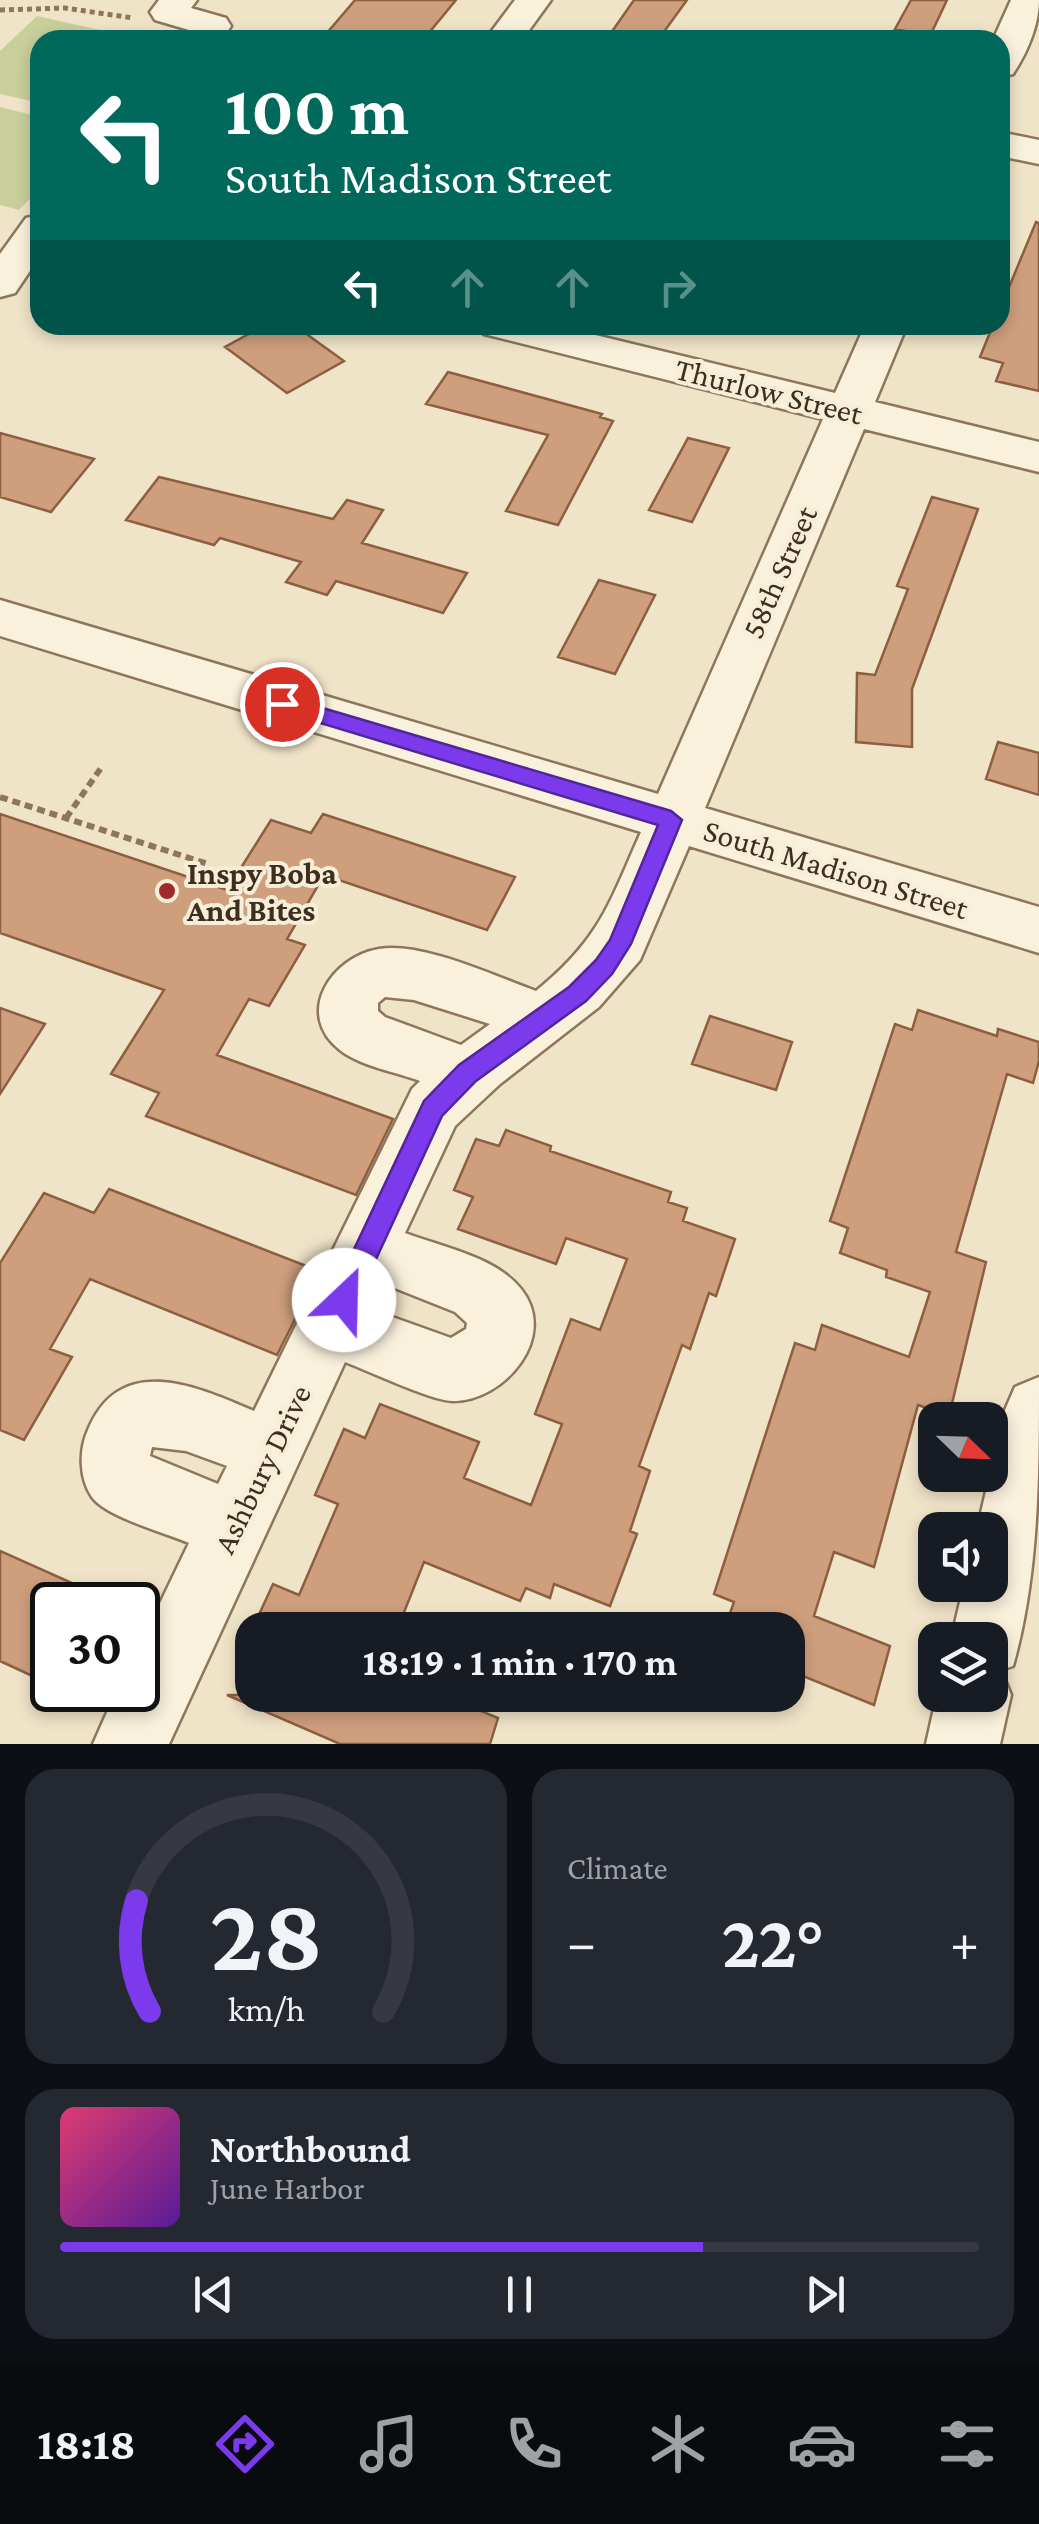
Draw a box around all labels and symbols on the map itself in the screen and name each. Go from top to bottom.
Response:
street label: Thurlow Street [672,350,867,432]
street label: 58th Street [734,500,824,644]
pin [240,662,325,747]
street label: South Madison Street [699,812,973,927]
place label: Inspy Boba And Bites [186,855,337,928]
marker: Inspy Boba And Bites [156,880,178,902]
position arrow [292,1248,396,1352]
street label: Ashbury Drive [206,1379,318,1559]
north arrow [918,1402,1008,1492]
speed limit sign: 30 [30,1582,160,1712]

